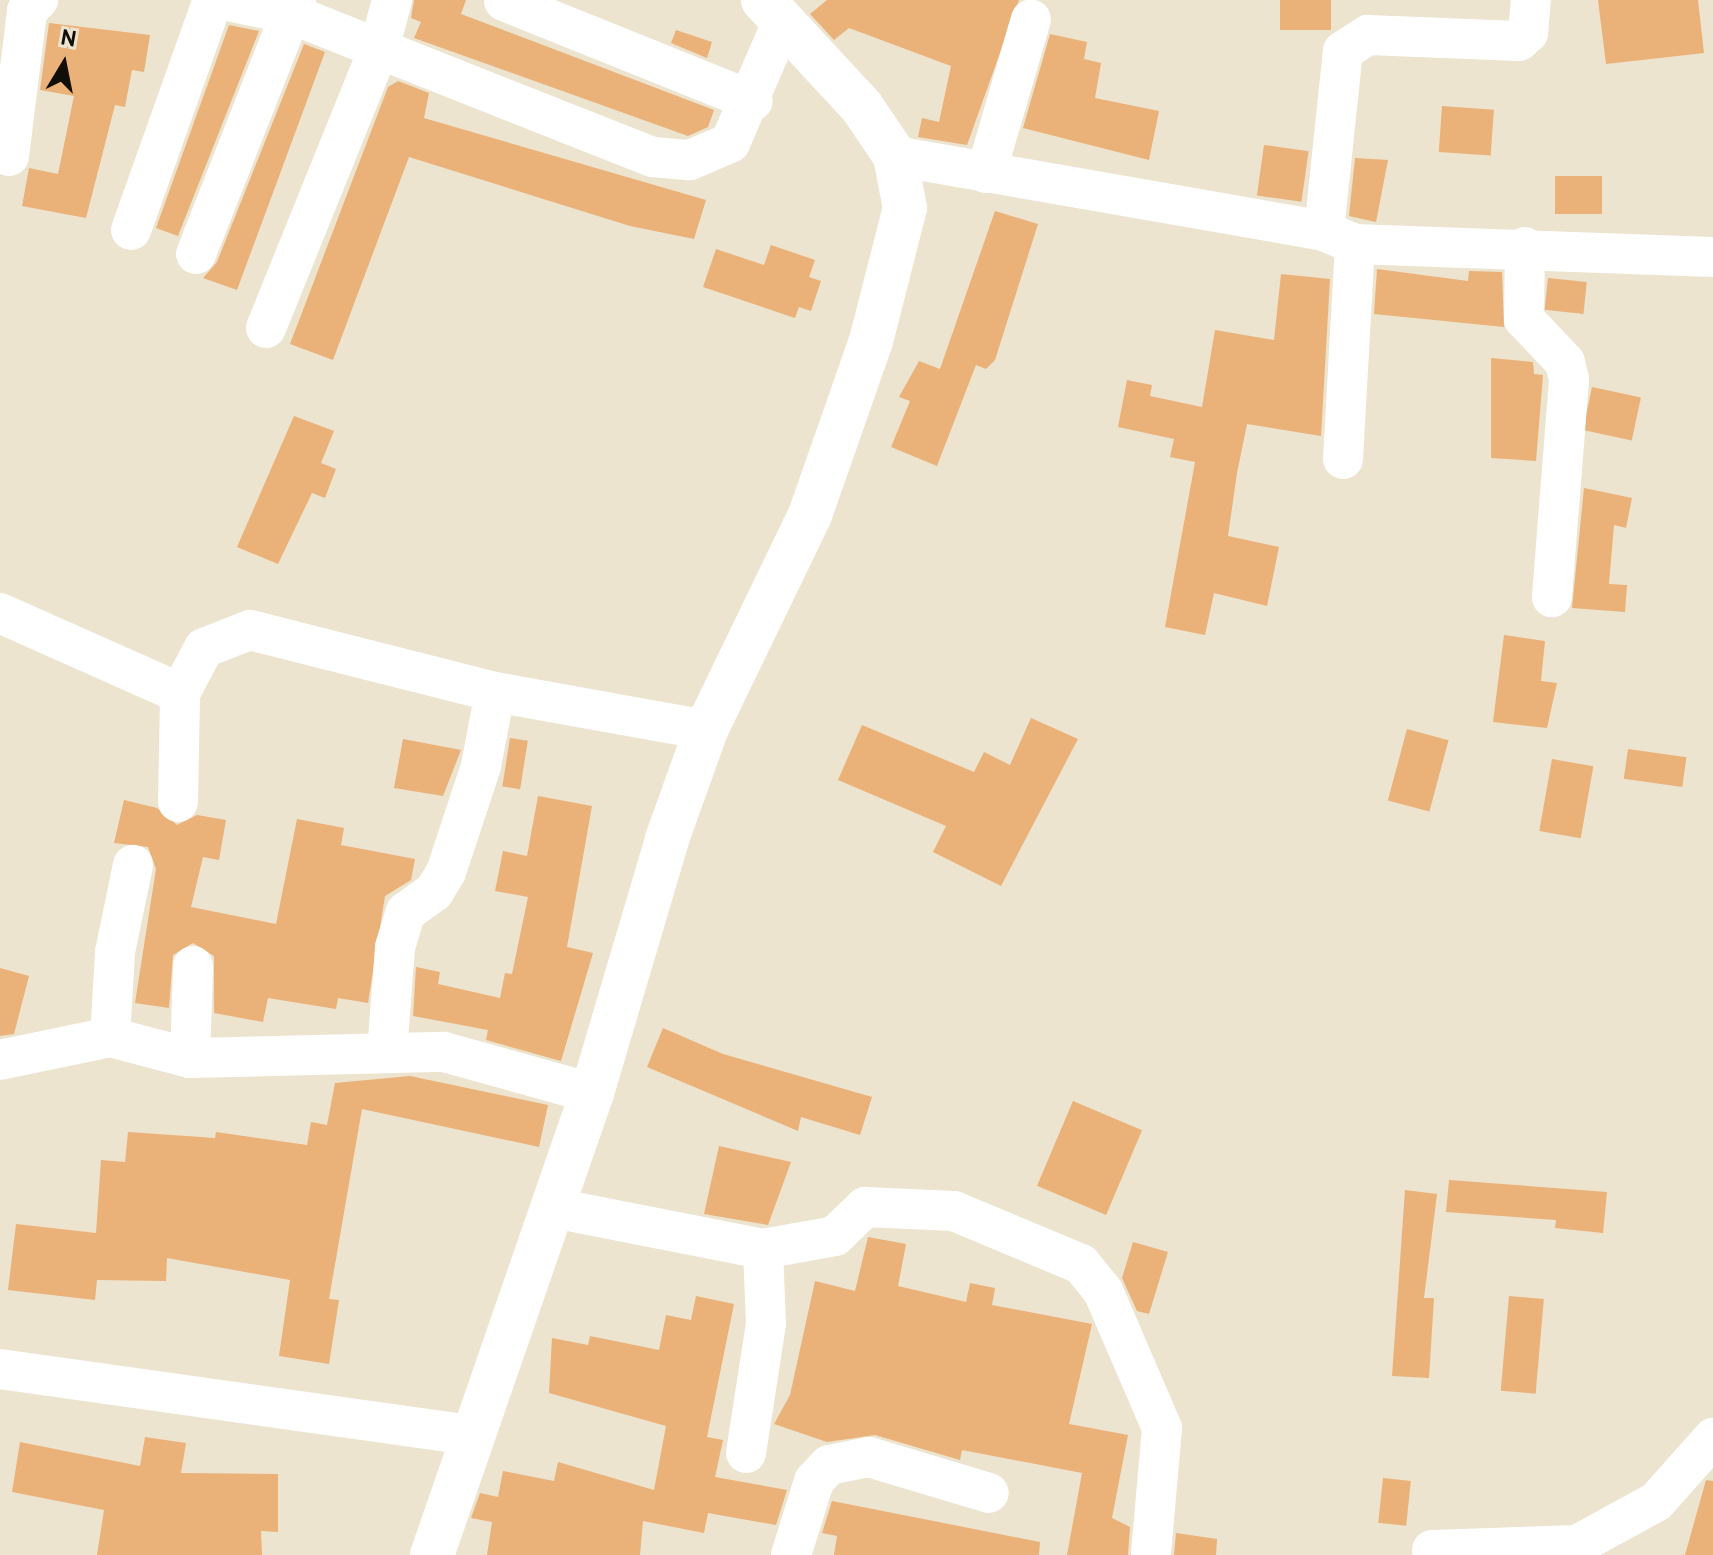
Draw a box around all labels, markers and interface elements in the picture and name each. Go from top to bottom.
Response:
north arrow [24,24,104,104]
text: N [58,25,78,55]

